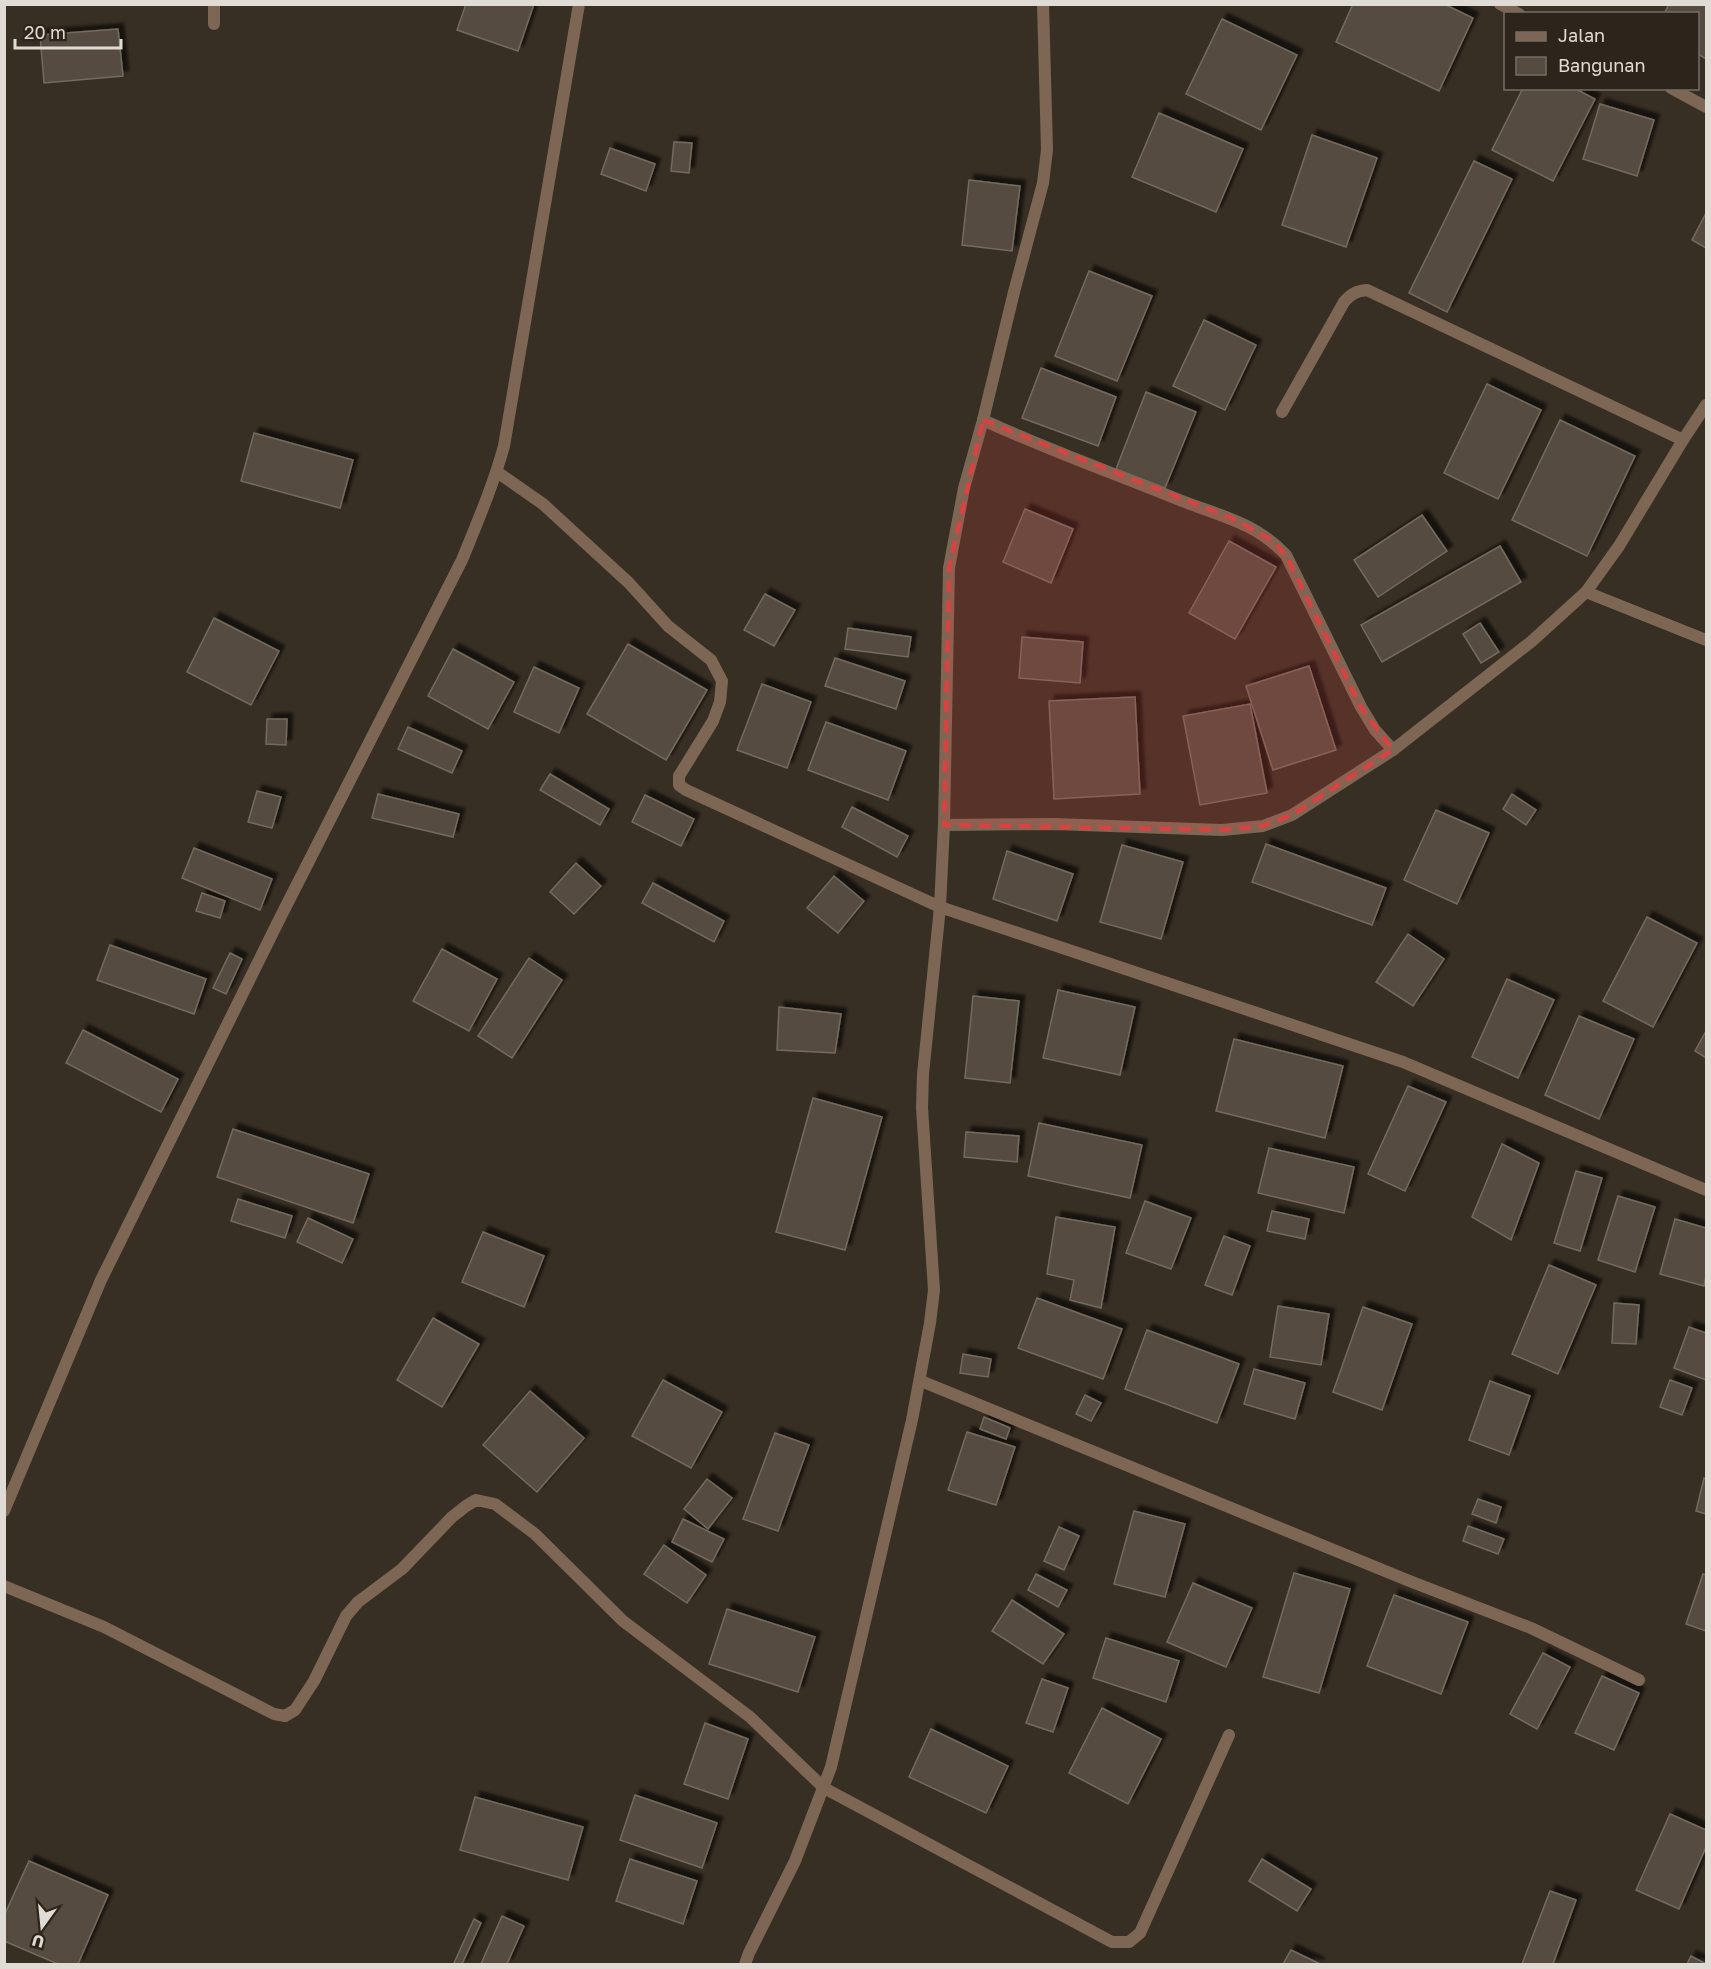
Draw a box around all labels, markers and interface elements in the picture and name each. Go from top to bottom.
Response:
scale bar [15,12,122,50]
legend [1504,12,1699,90]
text: 20 m [24,21,66,43]
text: Jalan [1558,24,1605,46]
text: Bangunan [1558,54,1646,76]
north arrow [12,1897,72,1957]
text: U [30,1930,46,1953]

